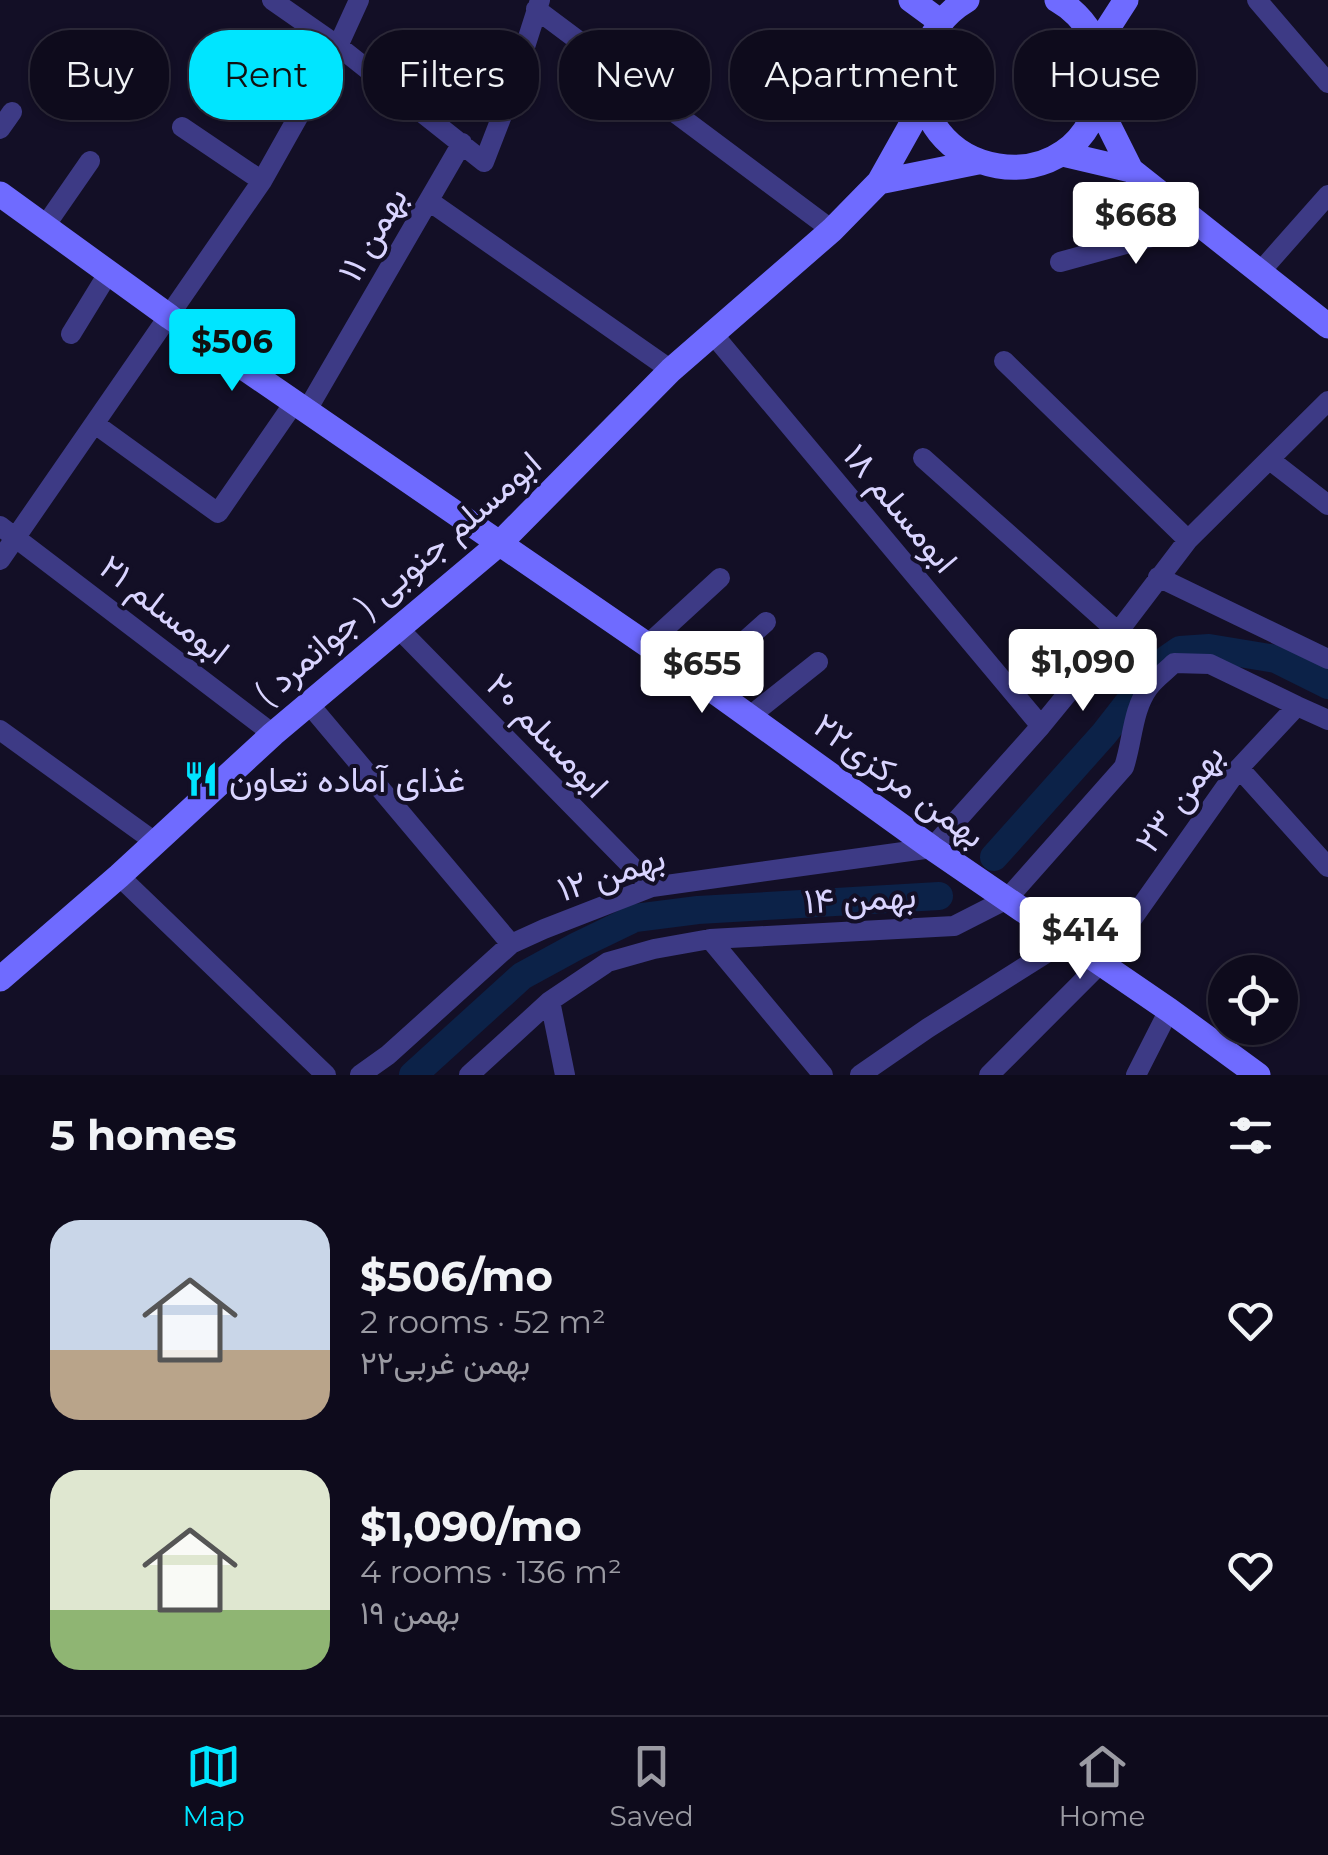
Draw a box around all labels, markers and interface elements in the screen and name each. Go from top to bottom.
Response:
chip: Buy [30,30,169,120]
chip: Rent [189,30,343,120]
chip: Filters [363,30,539,120]
chip: New [559,30,710,120]
chip: Apartment [730,30,994,120]
chip: House [1014,30,1196,120]
street label: بهمن ۱۱ [328,179,417,290]
pin: $668 [1077,182,1195,267]
text: $668 [1095,195,1177,234]
pin: $506 [173,309,291,394]
text: $506 [191,322,273,361]
street label: ابومسلم ۱۸ [833,435,967,583]
street label: ابومسلم جنوبی ( جوانمرد ) [244,441,551,716]
street label: ابومسلم ۲۱ [90,545,239,675]
pin: $1,090 [1002,629,1164,714]
pin: $655 [643,631,761,716]
text: $1,090 [1031,642,1135,681]
text: $655 [663,644,741,683]
street label: ابومسلم ۲۰ [476,663,618,808]
street label: ۲۲بهمن مرکزی [805,703,994,857]
street label: بهمن ۲۳ [1125,735,1234,861]
place label: غذای آماده تعاون [229,758,465,802]
restaurant icon: غذای آماده تعاون [182,760,220,798]
street label: بهمن ۱۲ [552,835,671,911]
street label: بهمن ۱۴ [803,874,917,923]
pin: $414 [1021,897,1139,982]
text: $414 [1042,910,1118,949]
map controls [1208,955,1298,1045]
button: locate [1208,955,1298,1045]
icon: filters [1223,1108,1278,1163]
text: 5 homes [50,1109,237,1161]
text: $506/mo [360,1250,553,1302]
icon: home [130,1260,250,1380]
icon: heart [1223,1293,1278,1348]
text: 2 rooms · 52 m² [360,1302,606,1341]
text: ۲۲بهمن غربی [360,1343,530,1382]
text: $1,090/mo [360,1500,582,1552]
icon: home [130,1510,250,1630]
icon: heart [1223,1543,1278,1598]
text: 4 rooms · 136 m² [360,1552,622,1591]
text: بهمن ۱۹ [360,1593,460,1632]
tab: Map [182,1739,245,1833]
tab: Saved [610,1739,694,1833]
tab: Home [1059,1739,1146,1833]

